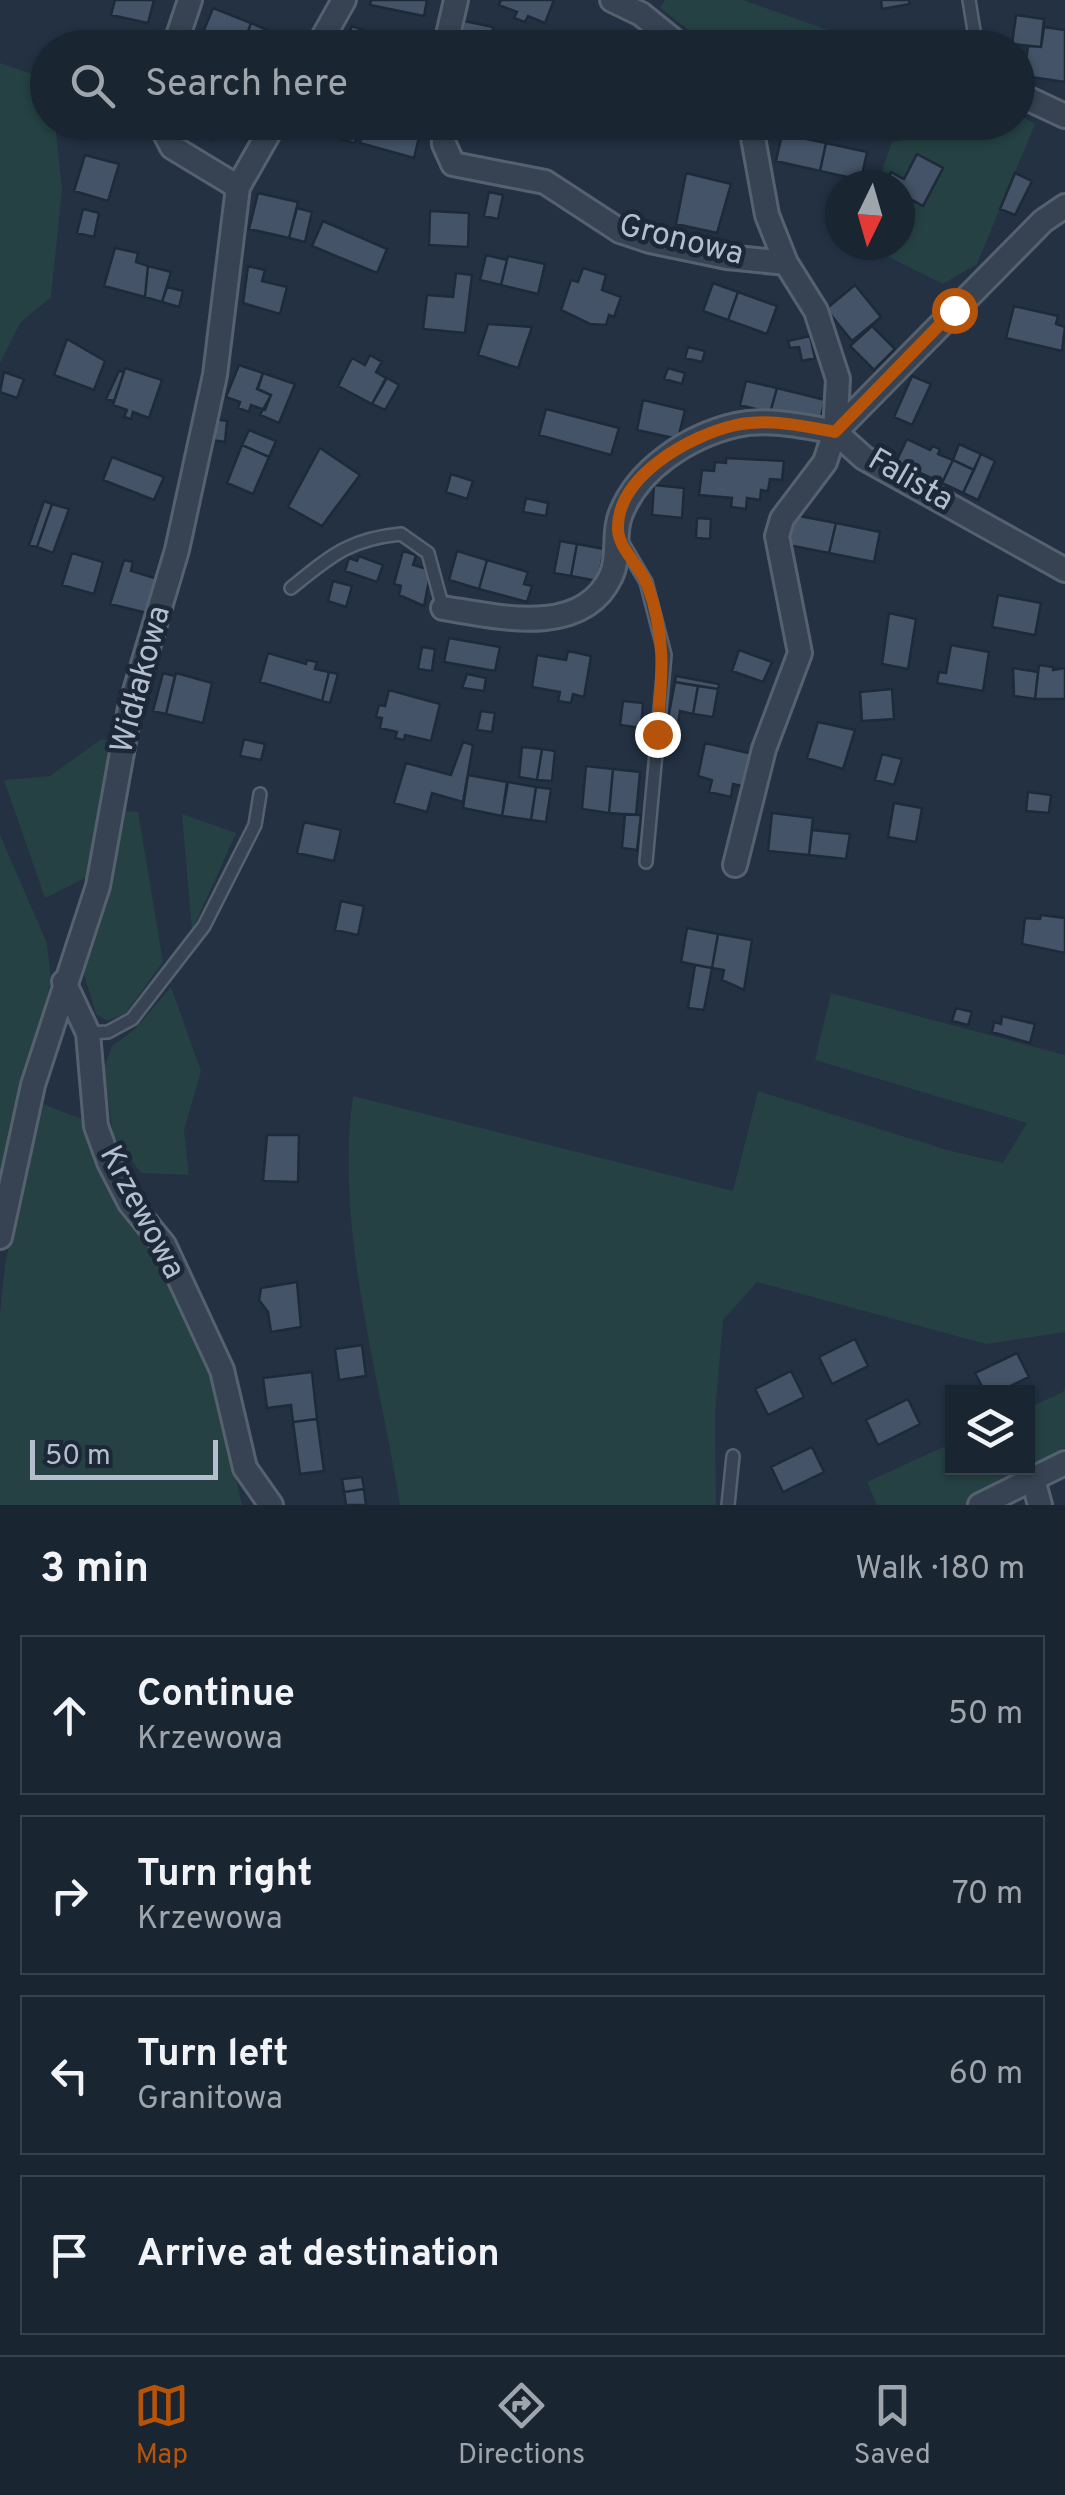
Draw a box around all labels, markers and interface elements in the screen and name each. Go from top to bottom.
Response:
search box [30,30,1035,140]
icon: search [65,58,120,113]
text: Search here [145,61,348,110]
north arrow [825,170,915,260]
street label: Gronowa [615,206,747,276]
route start [932,288,978,334]
street label: Falista [860,441,960,521]
street label: Widłakowa [103,602,181,758]
route end [635,712,681,758]
street label: Krzewowa [89,1139,193,1287]
map controls [945,1385,1035,1475]
button: layers [945,1385,1035,1475]
scale bar [30,1435,218,1480]
text: 50 m [45,1439,111,1475]
text: 3 min [40,1544,149,1597]
text: Walk · 180 m [855,1550,1025,1590]
text: Continue [137,1671,295,1720]
icon: ahead [42,1688,97,1743]
text: 50 m [948,1695,1023,1735]
text: Krzewowa [137,1720,282,1760]
text: Turn right [137,1851,312,1900]
icon: right [42,1868,97,1923]
text: 70 m [952,1875,1023,1915]
text: Krzewowa [137,1900,282,1940]
text: Turn left [137,2031,289,2080]
icon: left [42,2048,97,2103]
text: 60 m [949,2055,1023,2095]
text: Granitowa [137,2080,283,2120]
icon: arrive [42,2228,97,2283]
text: Arrive at destination [137,2231,500,2280]
tab: Map [134,2378,189,2474]
tab: Directions [458,2378,585,2474]
tab: Saved [854,2378,931,2474]

